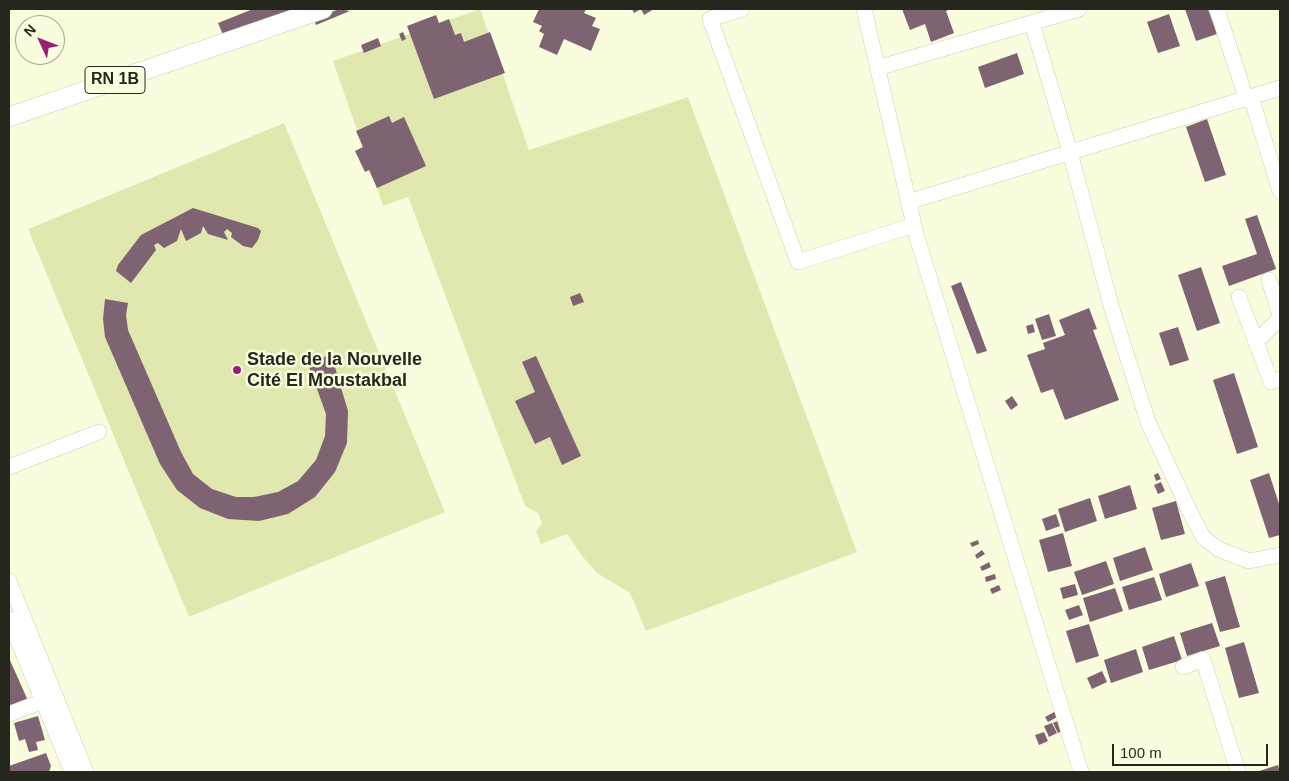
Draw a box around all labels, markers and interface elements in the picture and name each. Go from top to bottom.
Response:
north arrow [15,15,65,65]
text: N [20,21,39,40]
road number: RN 1B [85,66,145,94]
place label: Stade de la Nouvelle Cité El Moustakbal [247,349,422,392]
marker: Stade de la Nouvelle Cité El Moustakbal [231,364,243,376]
scale bar [1114,734,1270,766]
text: 100 m [1120,744,1162,761]

